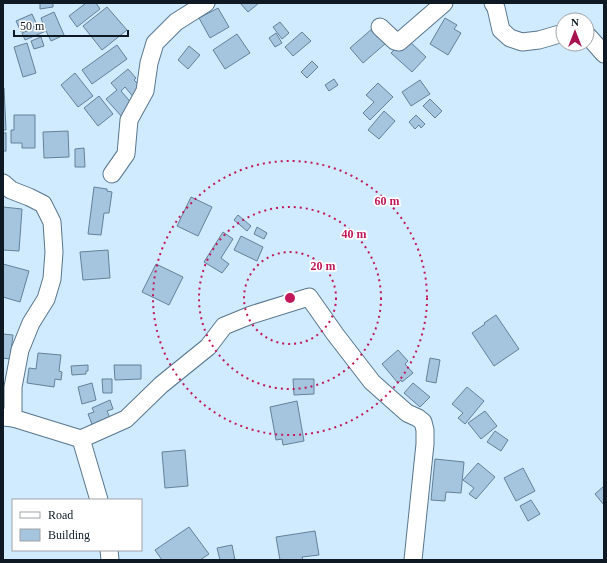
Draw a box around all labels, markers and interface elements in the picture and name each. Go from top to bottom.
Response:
scale bar [14,12,128,38]
north arrow [555,12,595,52]
text: N [571,16,579,28]
text: 50 m [20,19,45,33]
text: 60 m [375,194,400,208]
text: 40 m [342,227,367,241]
text: 20 m [311,259,336,273]
centre of rings [283,291,297,305]
legend [12,499,142,551]
text: Road [48,508,73,522]
text: Building [48,528,90,542]

